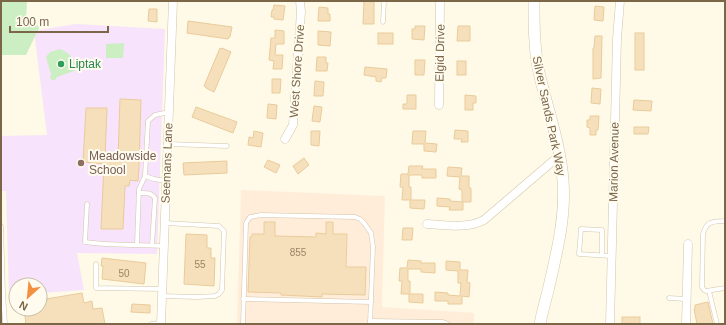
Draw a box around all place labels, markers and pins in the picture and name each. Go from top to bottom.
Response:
place label: Liptak [69,57,102,71]
marker: Liptak [56,59,66,69]
place label: Meadowside School [89,149,157,177]
marker: Meadowside School [76,158,86,168]

